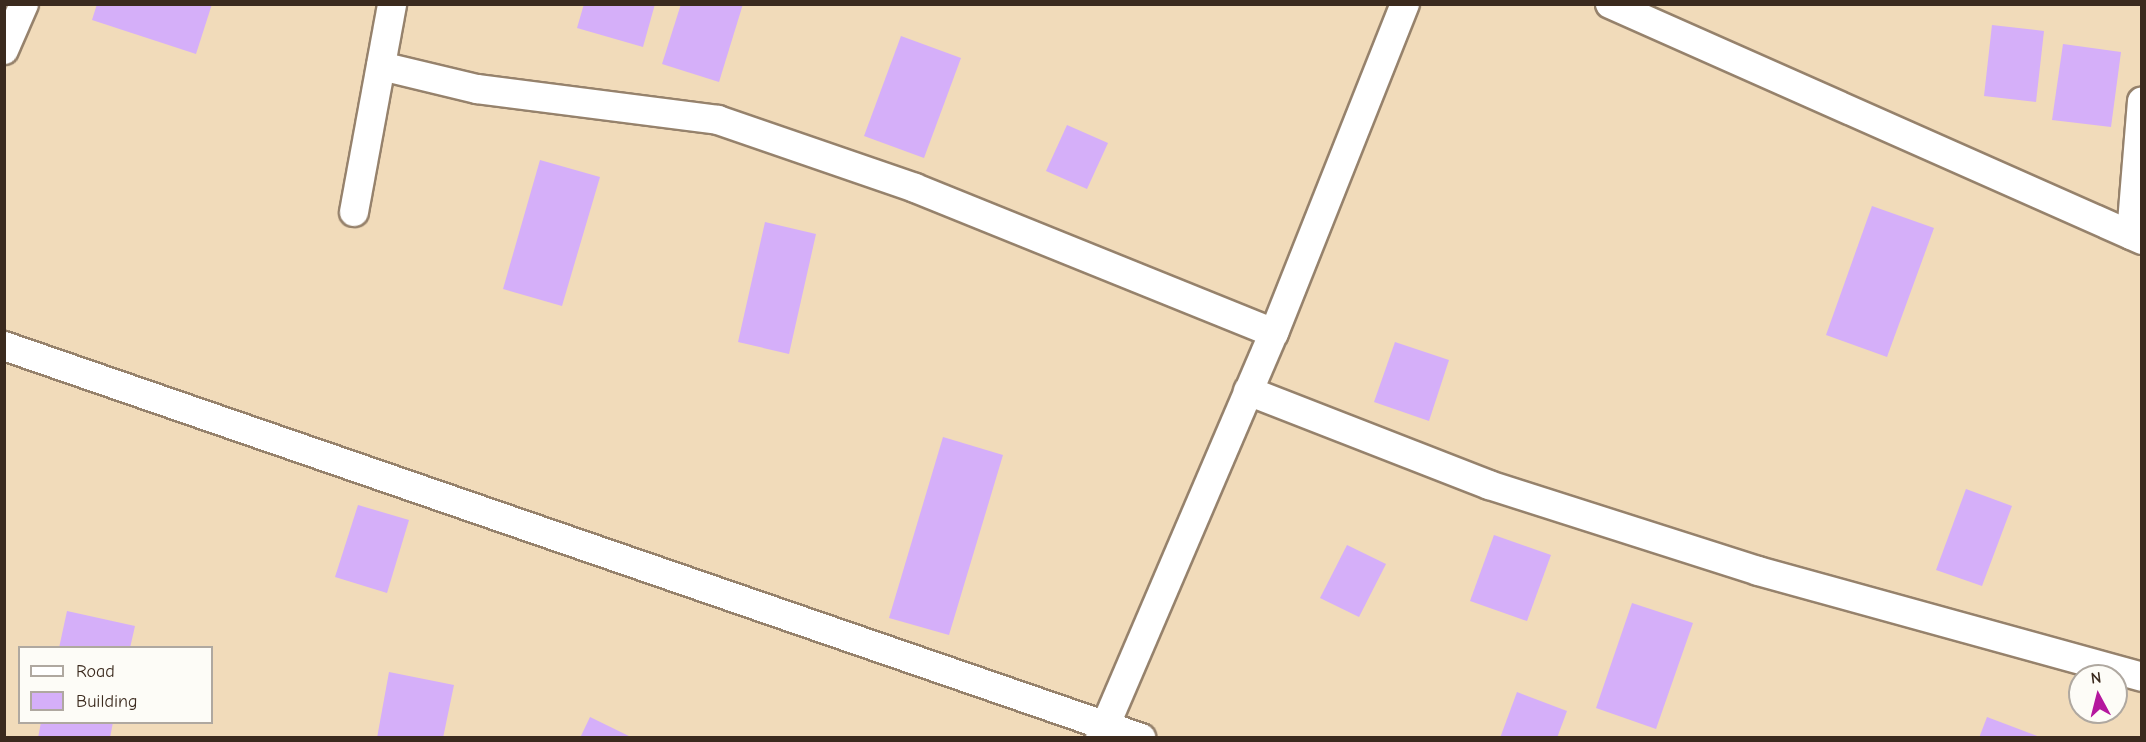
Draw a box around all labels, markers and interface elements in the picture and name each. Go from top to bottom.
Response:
legend [18,646,213,724]
text: Road [76,661,115,682]
north arrow [2068,664,2128,724]
text: N [2090,669,2102,688]
text: Building [76,691,138,712]

